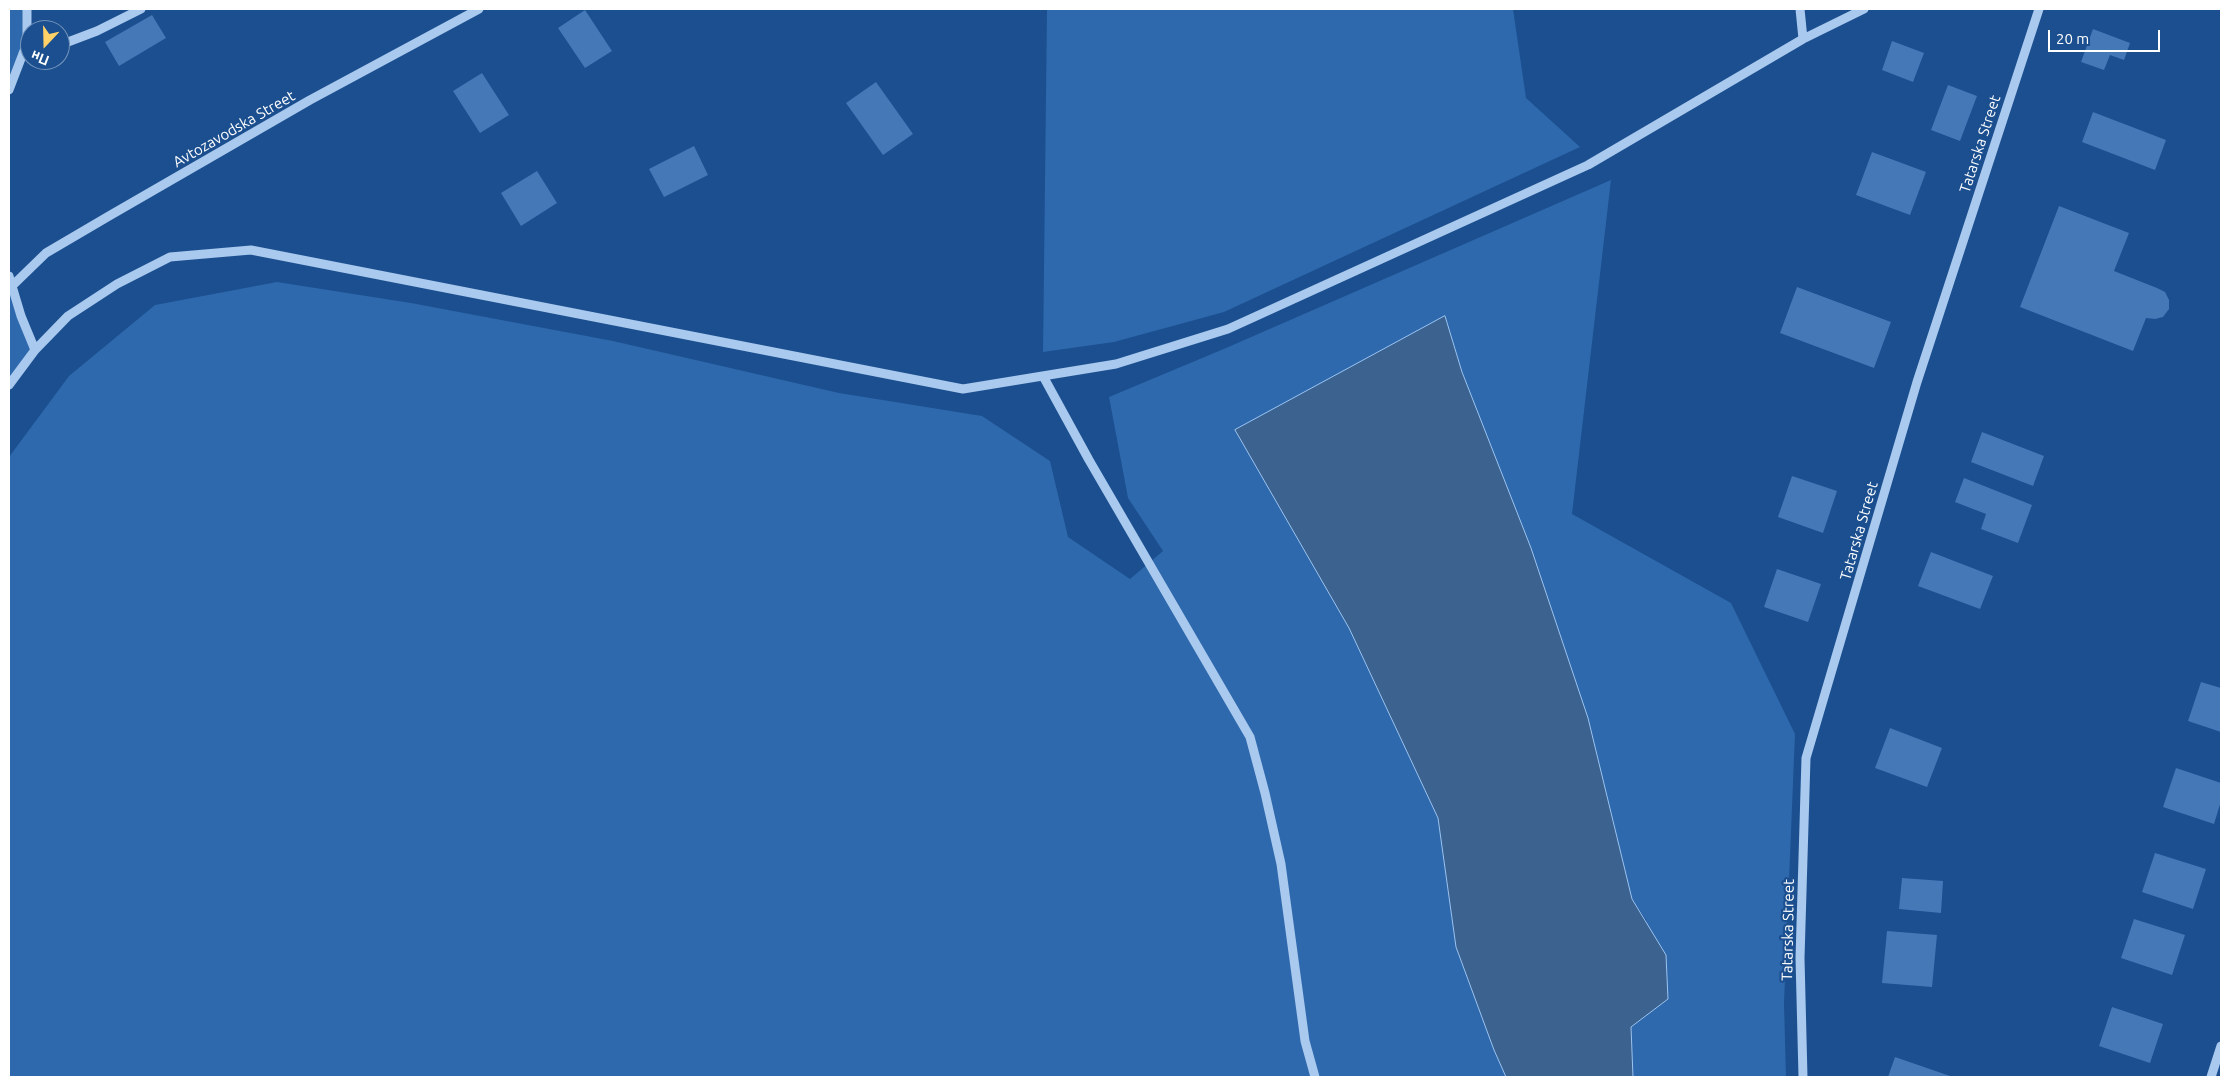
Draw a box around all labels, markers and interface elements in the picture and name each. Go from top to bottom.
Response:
north arrow [20,20,70,70]
scale bar [2050,20,2162,52]
text: 20 m [2056,30,2089,47]
text: Пн [29,47,51,69]
street label: Avtozavodska Street [170,87,298,171]
street label: Tatarska Street [1956,93,2004,195]
street label: Tatarska Street [1836,480,1882,582]
street label: Tatarska Street [1778,879,1798,981]

